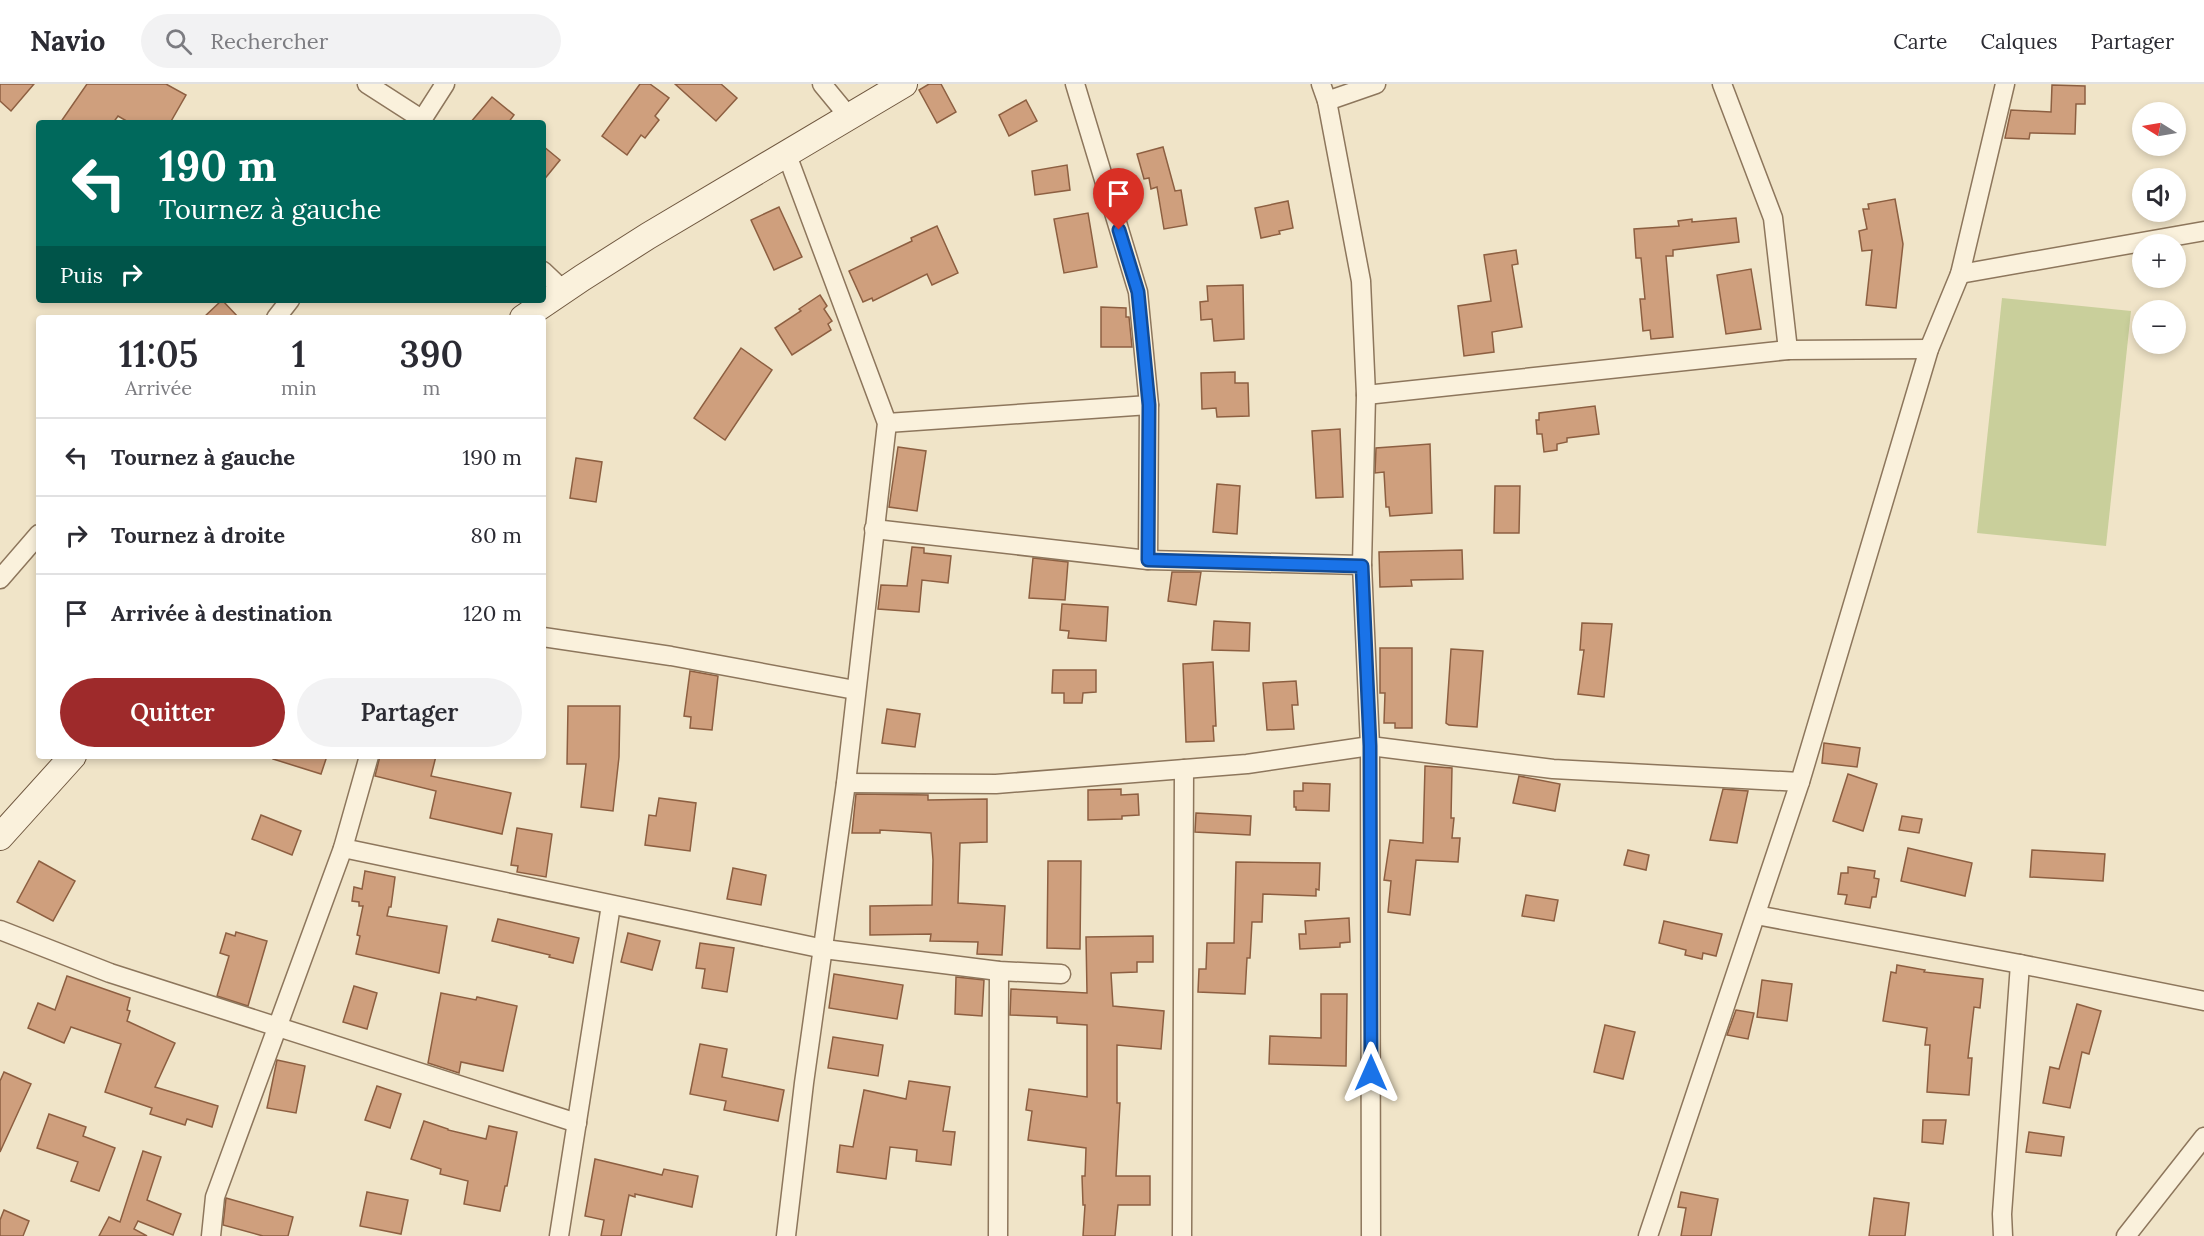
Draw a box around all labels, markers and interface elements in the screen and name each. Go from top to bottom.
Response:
search box [141,14,561,68]
text: Navio [30,23,105,59]
icon: search [162,25,195,58]
text: Rechercher [210,27,328,55]
text: Carte [1893,28,1947,55]
text: Calques [1980,28,2057,55]
text: Partager [2090,28,2174,55]
north arrow [2132,102,2186,156]
map controls [2132,102,2186,354]
text: 190 m [159,139,277,193]
icon: left [60,144,138,222]
pin [1093,168,1144,230]
button: sound [2132,168,2186,222]
icon: arrive [1102,177,1135,210]
text: Tournez à gauche [159,192,382,226]
button: + [2132,234,2186,288]
icon: right [115,258,148,291]
text: Puis [60,261,103,289]
button: − [2132,300,2186,354]
text: 11:05 [119,331,198,377]
text: 1 [292,331,306,377]
text: 390 [400,331,463,377]
text: Arrivée [125,375,192,400]
text: min [281,375,317,400]
text: m [422,375,440,400]
icon: left [60,441,93,474]
text: Tournez à gauche [111,443,295,471]
text: 190 m [462,443,522,471]
icon: right [60,519,93,552]
text: Tournez à droite [111,521,285,549]
text: 80 m [471,521,522,549]
icon: arrive [60,597,93,630]
text: Arrivée à destination [111,599,332,627]
text: 120 m [463,599,522,627]
button: Quitter [60,678,285,747]
button: Partager [297,678,522,747]
position arrow [1339,1041,1403,1105]

